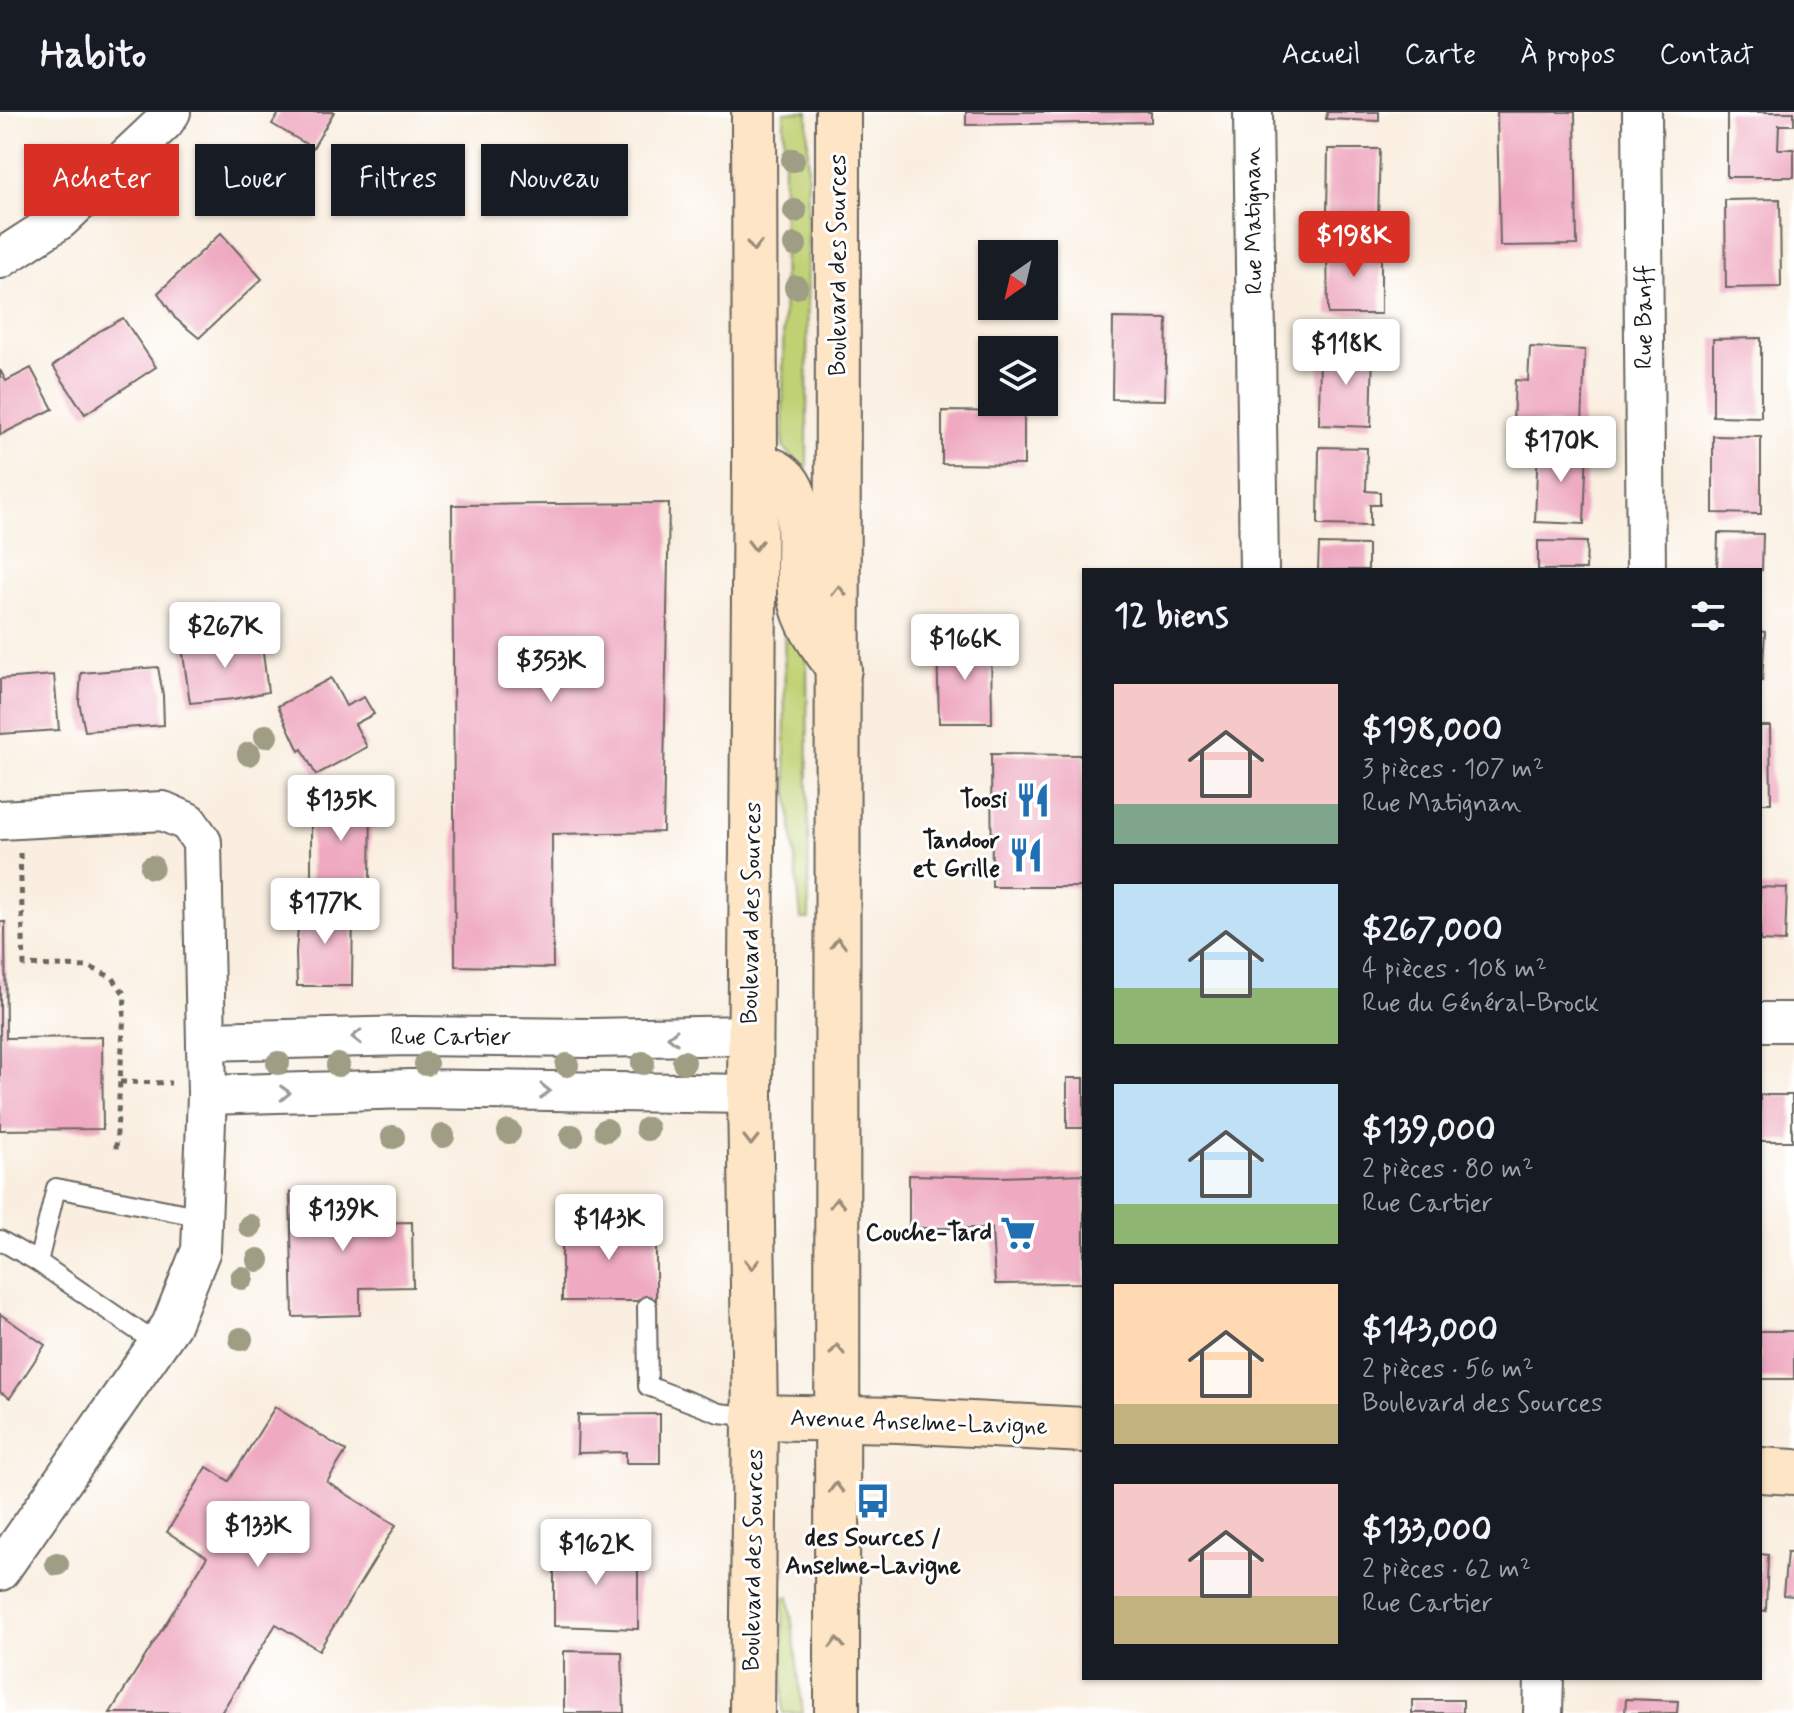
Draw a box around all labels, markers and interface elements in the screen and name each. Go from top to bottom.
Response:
text: Habito [40,31,146,80]
text: Accueil [1282,37,1360,74]
text: Carte [1404,37,1476,74]
text: À propos [1520,37,1615,74]
text: Contact [1659,37,1754,74]
chip: Acheter [24,144,179,216]
chip: Louer [195,144,315,216]
chip: Filtres [331,144,465,216]
chip: Nouveau [481,144,628,216]
street label: Rue Matignan [1237,147,1271,295]
street label: Boulevard des Sources [823,154,854,376]
pin: $198K [1298,211,1410,279]
text: $198K [1317,220,1391,254]
one-way arrow [745,240,763,253]
north arrow [978,240,1058,320]
map controls [978,240,1058,416]
street label: Rue Banff [1629,265,1660,369]
pin: $118K [1290,319,1402,387]
text: $118K [1311,328,1381,362]
button: layers [978,336,1058,416]
pin: $170K [1505,416,1617,484]
text: $170K [1524,425,1598,459]
one-way arrow [746,539,764,552]
one-way arrow [830,584,848,597]
text: 12 biens [1114,594,1229,639]
icon: filters [1686,594,1730,638]
pin: $267K [169,602,281,670]
text: $267K [187,611,263,645]
pin: $166K [909,614,1021,682]
text: $166K [929,623,1001,657]
pin: $353K [495,636,607,704]
text: $353K [516,645,586,679]
text: $198,000 [1362,708,1502,753]
icon: home [1178,716,1274,812]
text: 3 pièces · 107 m² [1362,753,1544,787]
pin: $135K [285,775,397,843]
restaurant icon: Toosi [1014,781,1052,819]
text: $135K [306,784,376,818]
place label: Toosi [960,785,1007,816]
text: Rue Matignan [1362,787,1521,821]
street label: Boulevard des Sources [735,801,769,1024]
place label: Tandoor et Grille [912,826,1000,885]
restaurant icon: Tandoor et Grille [1007,836,1045,874]
pin: $177K [269,878,381,946]
text: $177K [289,887,361,921]
text: $267,000 [1362,908,1503,953]
icon: home [1178,916,1274,1012]
one-way arrow [829,936,847,949]
text: 4 pièces · 108 m² [1362,953,1547,987]
text: Rue du Général-Brock [1362,987,1599,1021]
street label: Rue Cartier [391,1022,511,1053]
one-way arrow [666,1028,679,1046]
one-way arrow [350,1029,363,1046]
one-way arrow [539,1083,552,1100]
one-way arrow [279,1084,292,1101]
text: $139,000 [1362,1108,1496,1153]
icon: home [1178,1116,1274,1212]
one-way arrow [742,1134,760,1147]
text: 2 pièces · 80 m² [1362,1153,1533,1187]
pin: $139K [287,1185,399,1253]
text: Rue Cartier [1362,1187,1493,1221]
text: $139K [308,1194,378,1228]
pin: $143K [553,1194,665,1262]
one-way arrow [828,1196,846,1209]
text: $143K [573,1203,645,1237]
supermarket icon: Couche-Tard [999,1214,1037,1252]
place label: Couche-Tard [865,1218,992,1249]
one-way arrow [743,1258,761,1271]
text: $143,000 [1362,1308,1498,1353]
icon: home [1178,1316,1274,1412]
one-way arrow [828,1343,846,1356]
text: 2 pièces · 56 m² [1362,1353,1534,1387]
text: Boulevard des Sources [1362,1387,1603,1421]
street label: Avenue Anselme-Lavigne [790,1403,1048,1445]
street label: Boulevard des Sources [737,1448,771,1671]
one-way arrow [827,1481,845,1494]
bus stop icon: des Sources / Anselme-Lavigne [854,1482,892,1520]
pin: $133K [202,1501,314,1569]
text: $133,000 [1362,1508,1492,1553]
text: $133K [225,1510,291,1544]
icon: home [1178,1516,1274,1612]
pin: $162K [540,1519,652,1587]
place label: des Sources / Anselme-Lavigne [785,1523,961,1585]
text: $162K [558,1528,634,1562]
text: 2 pièces · 62 m² [1362,1553,1531,1587]
text: Rue Cartier [1362,1587,1493,1621]
one-way arrow [828,1636,846,1649]

